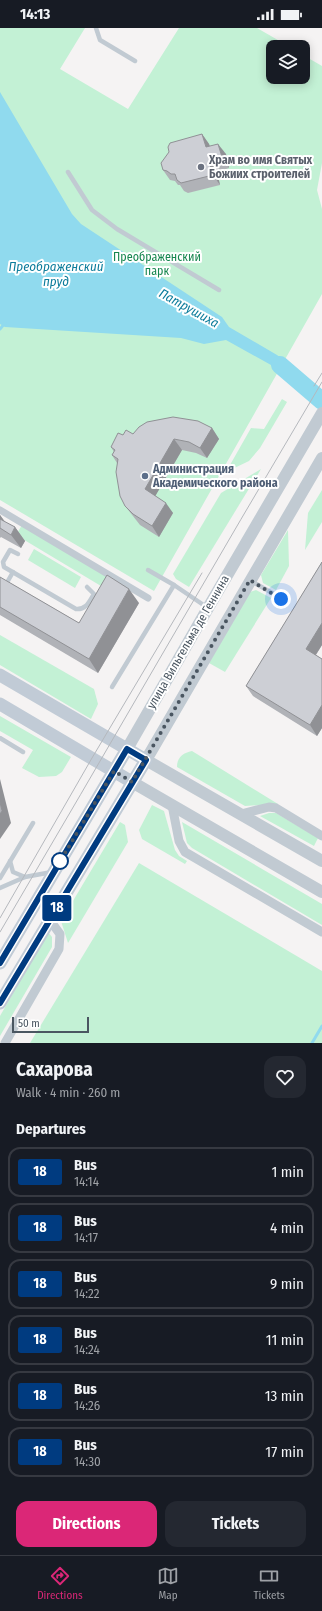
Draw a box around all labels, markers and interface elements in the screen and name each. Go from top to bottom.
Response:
text: 14:13 [20,5,50,23]
map controls [266,40,310,84]
button: layers [266,40,310,84]
place label: Храм во имя Святых Божиих строителей [208,153,313,181]
marker: Храм во имя Святых Божиих строителей [196,162,206,172]
park label: Преображенский парк [113,250,201,278]
water label: Преображенский пруд [8,259,104,289]
water label: Патрушиха [156,285,222,331]
place label: Администрация Академического района [152,462,278,490]
marker: Администрация Академического района [140,471,150,481]
street label: улица Вильгельма де Геннина [144,573,232,711]
your location [271,589,291,609]
unlabelled marker [51,852,69,870]
line badge: 18 [39,895,75,921]
text: 18 [50,899,64,916]
scale bar [12,1015,89,1034]
text: 50 m [18,1017,40,1030]
button: heart [264,1056,306,1098]
text: Сахарова [16,1058,93,1081]
text: Walk · 4 min · 260 m [16,1085,120,1100]
text: Departures [16,1120,86,1138]
text: Bus [74,1156,97,1174]
text: 18 [33,1163,47,1180]
text: 1 min [271,1163,304,1181]
text: 14:14 [74,1174,99,1189]
text: Bus [74,1212,97,1230]
text: 18 [33,1219,47,1236]
text: 4 min [270,1219,304,1237]
text: 14:17 [74,1230,98,1245]
text: Bus [74,1268,97,1286]
text: 18 [33,1275,47,1292]
text: 9 min [270,1275,304,1293]
text: 14:22 [74,1286,100,1301]
text: Bus [74,1324,97,1342]
text: 18 [33,1331,47,1348]
text: 11 min [266,1331,304,1349]
text: 14:24 [74,1342,100,1357]
text: Bus [74,1380,97,1398]
text: 18 [33,1387,47,1404]
text: 13 min [265,1387,304,1405]
text: 14:26 [74,1398,100,1413]
text: Bus [74,1436,97,1454]
text: 18 [33,1443,47,1460]
text: 17 min [265,1443,304,1461]
text: 14:30 [74,1454,101,1469]
button: Directions [16,1501,157,1547]
button: Tickets [165,1501,306,1547]
tab: Directions [37,1565,83,1602]
tab: Map [157,1565,179,1602]
tab: Tickets [253,1565,285,1602]

